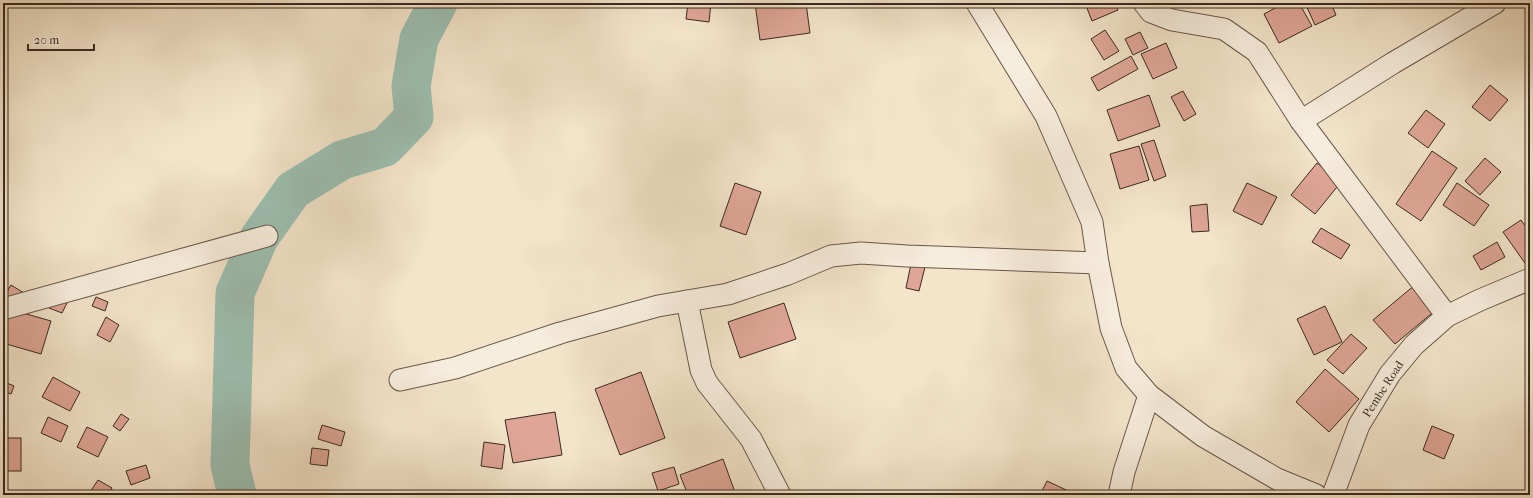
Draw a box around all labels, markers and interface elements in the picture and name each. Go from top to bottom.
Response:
scale bar [28,26,94,52]
text: 20 m [34,33,59,47]
street label: Pembe Road [1360,358,1407,420]

